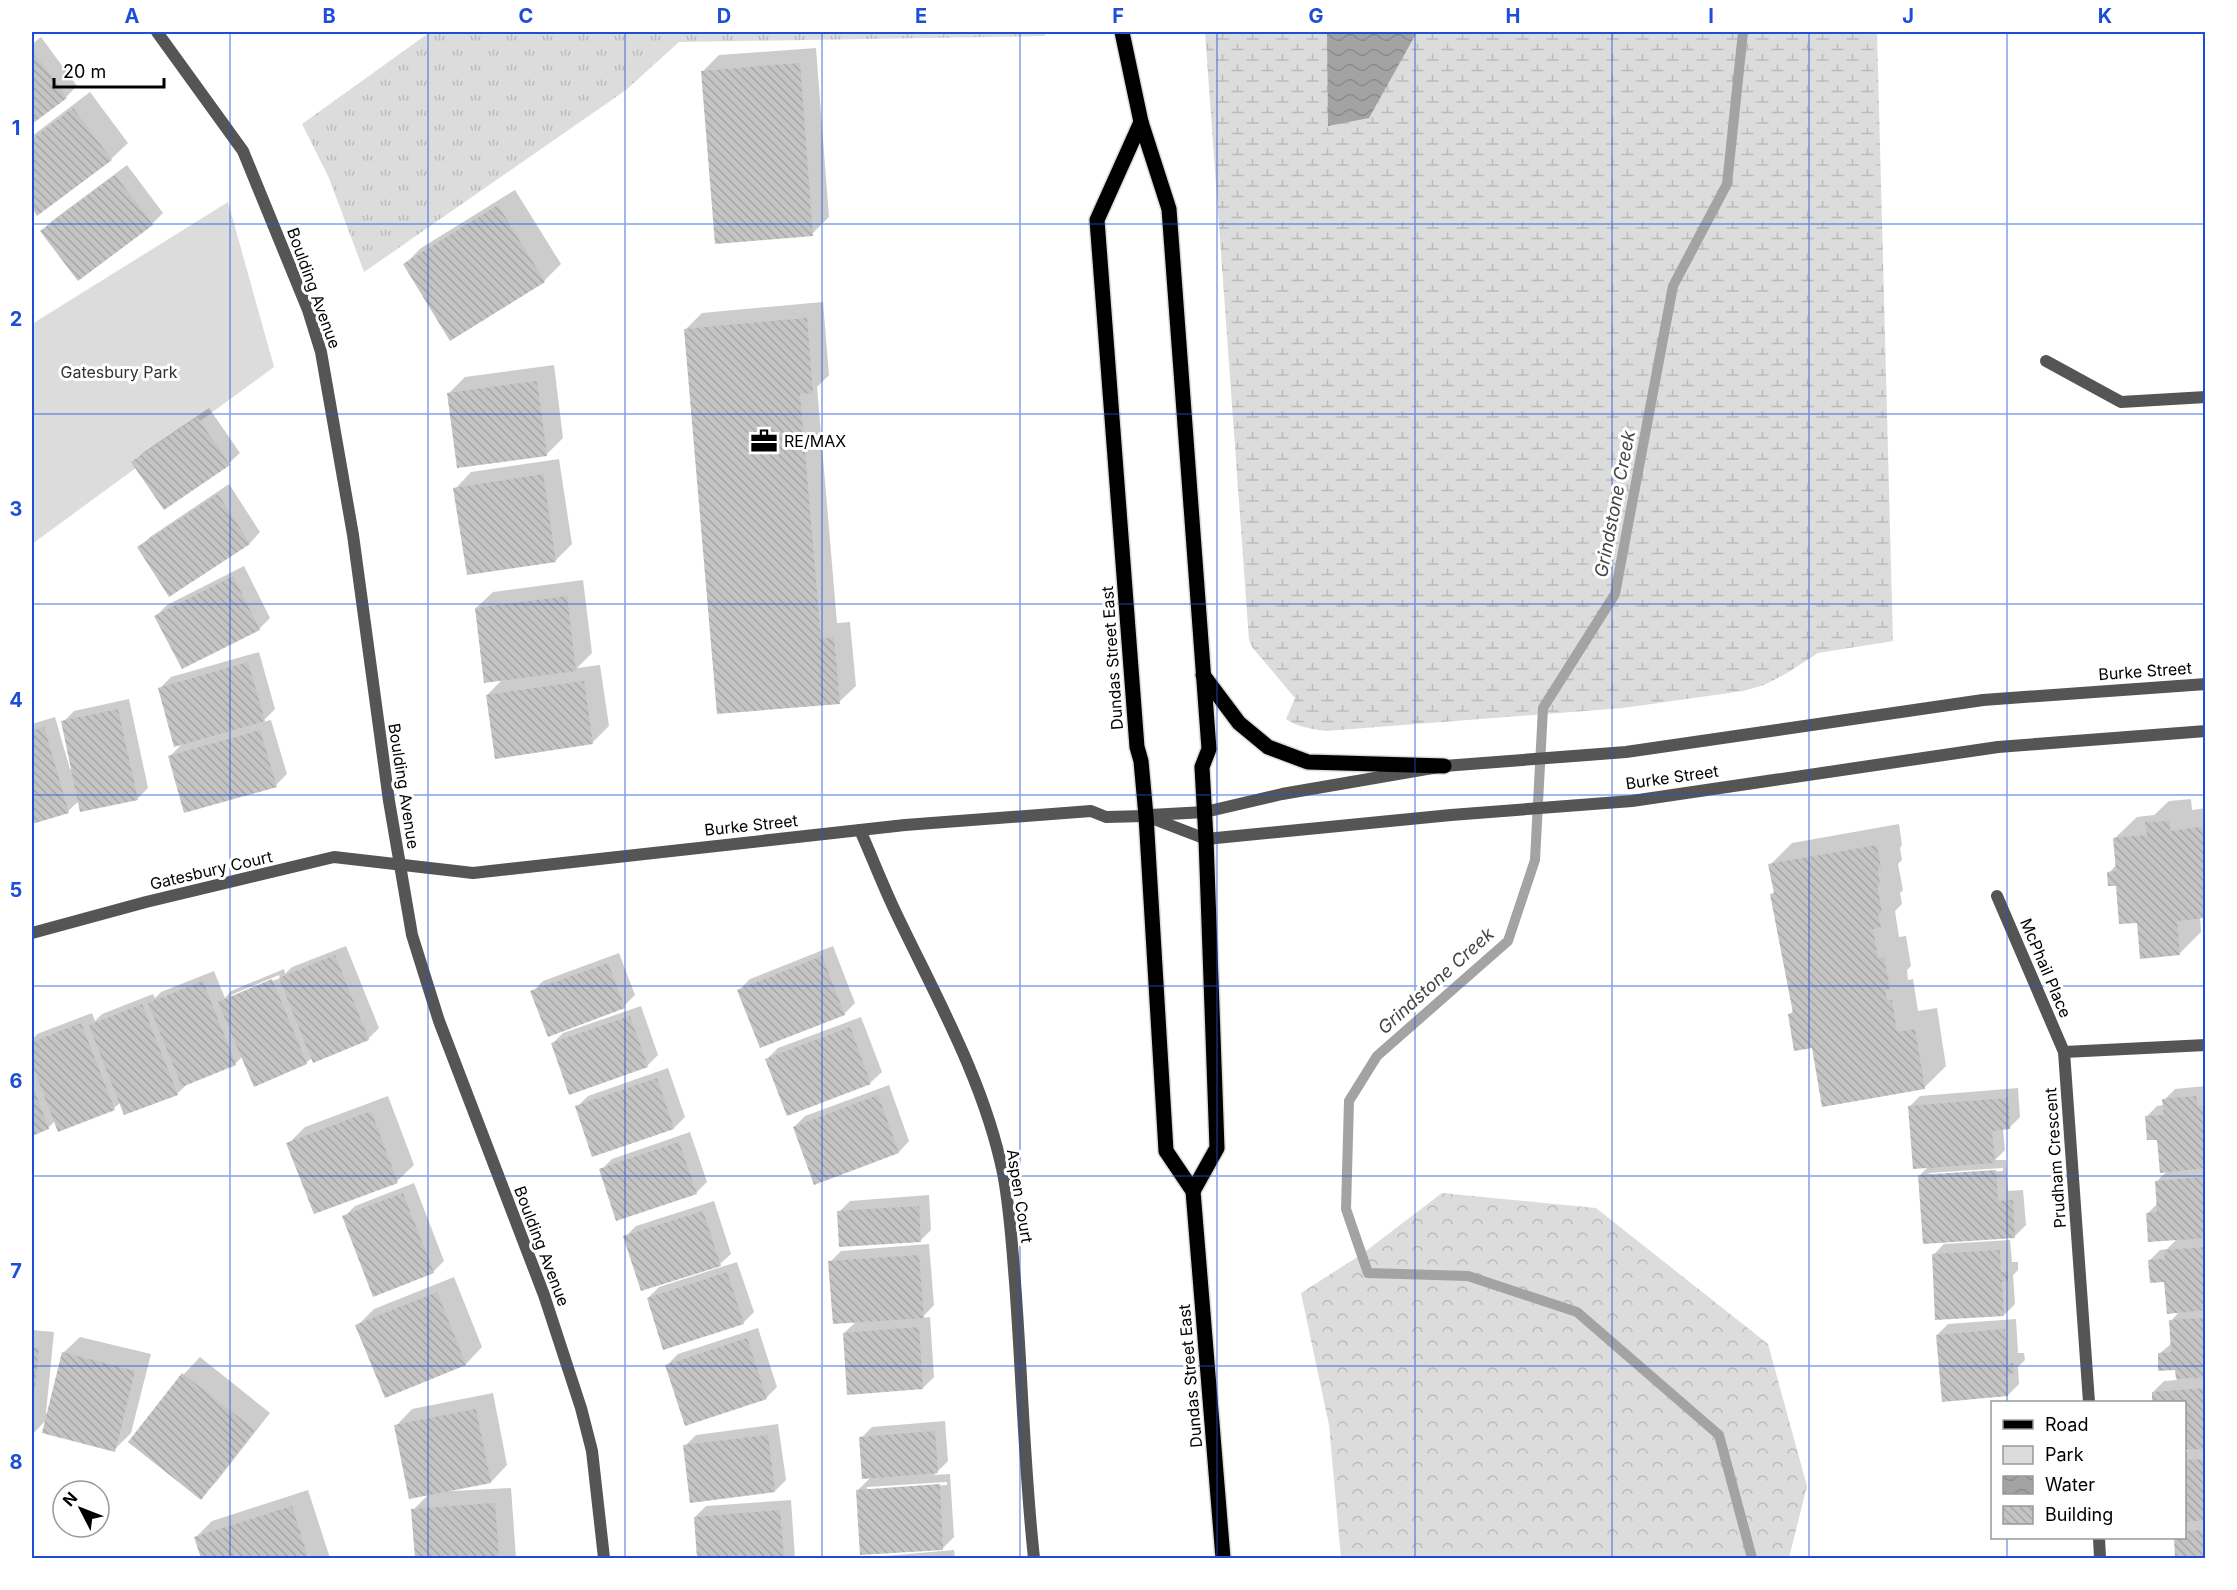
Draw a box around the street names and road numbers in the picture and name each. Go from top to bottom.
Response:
street label: Boulding Avenue [283,225,345,351]
street label: Dundas Street East [1097,585,1127,731]
street label: Burke Street [2098,658,2192,684]
street label: Boulding Avenue [384,722,424,850]
street label: Burke Street [1624,761,1720,793]
street label: Burke Street [703,810,799,840]
street label: Gatesbury Court [148,846,274,894]
street label: McPhail Place [2016,915,2076,1021]
street label: Prudham Crescent [2040,1087,2070,1229]
street label: Aspen Court [1003,1148,1037,1244]
street label: Boulding Avenue [510,1183,574,1309]
street label: Dundas Street East [1174,1303,1206,1449]

